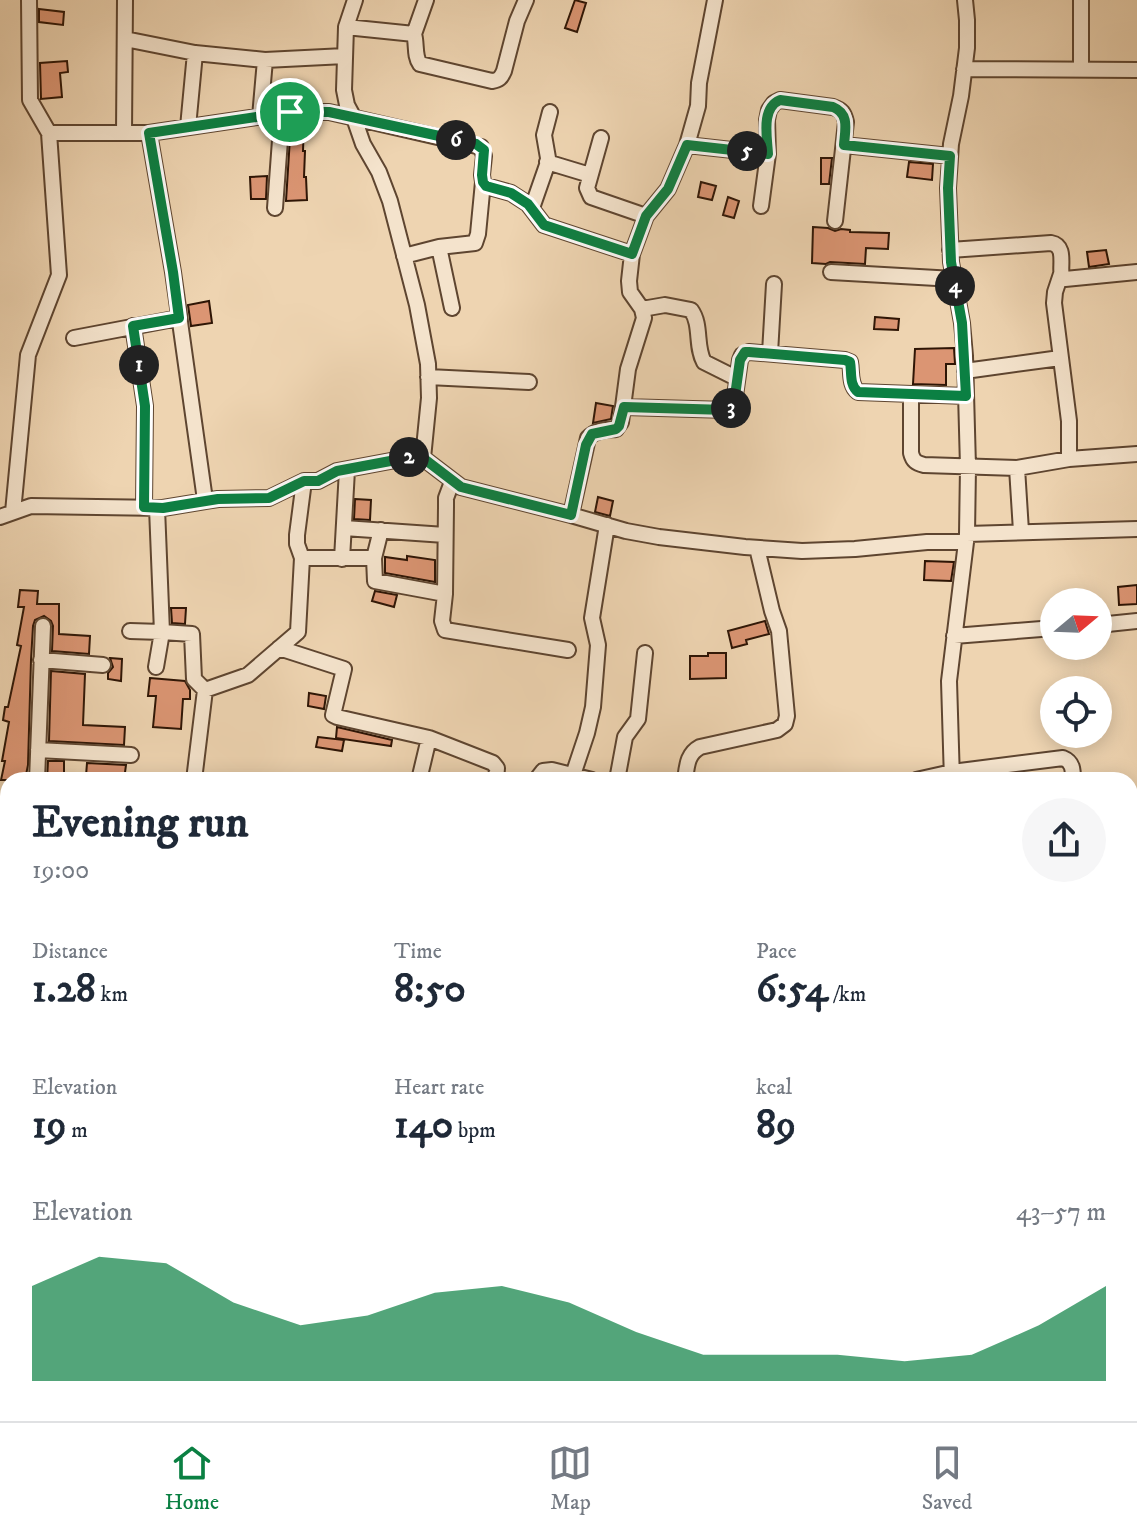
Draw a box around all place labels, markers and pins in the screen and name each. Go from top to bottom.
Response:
pin [256,78,324,146]
pin: 6 [436,120,476,160]
pin: 5 [727,131,767,171]
pin: 4 [935,266,975,306]
pin: 1 [119,345,159,385]
pin: 3 [711,388,751,428]
pin: 2 [389,437,429,477]

